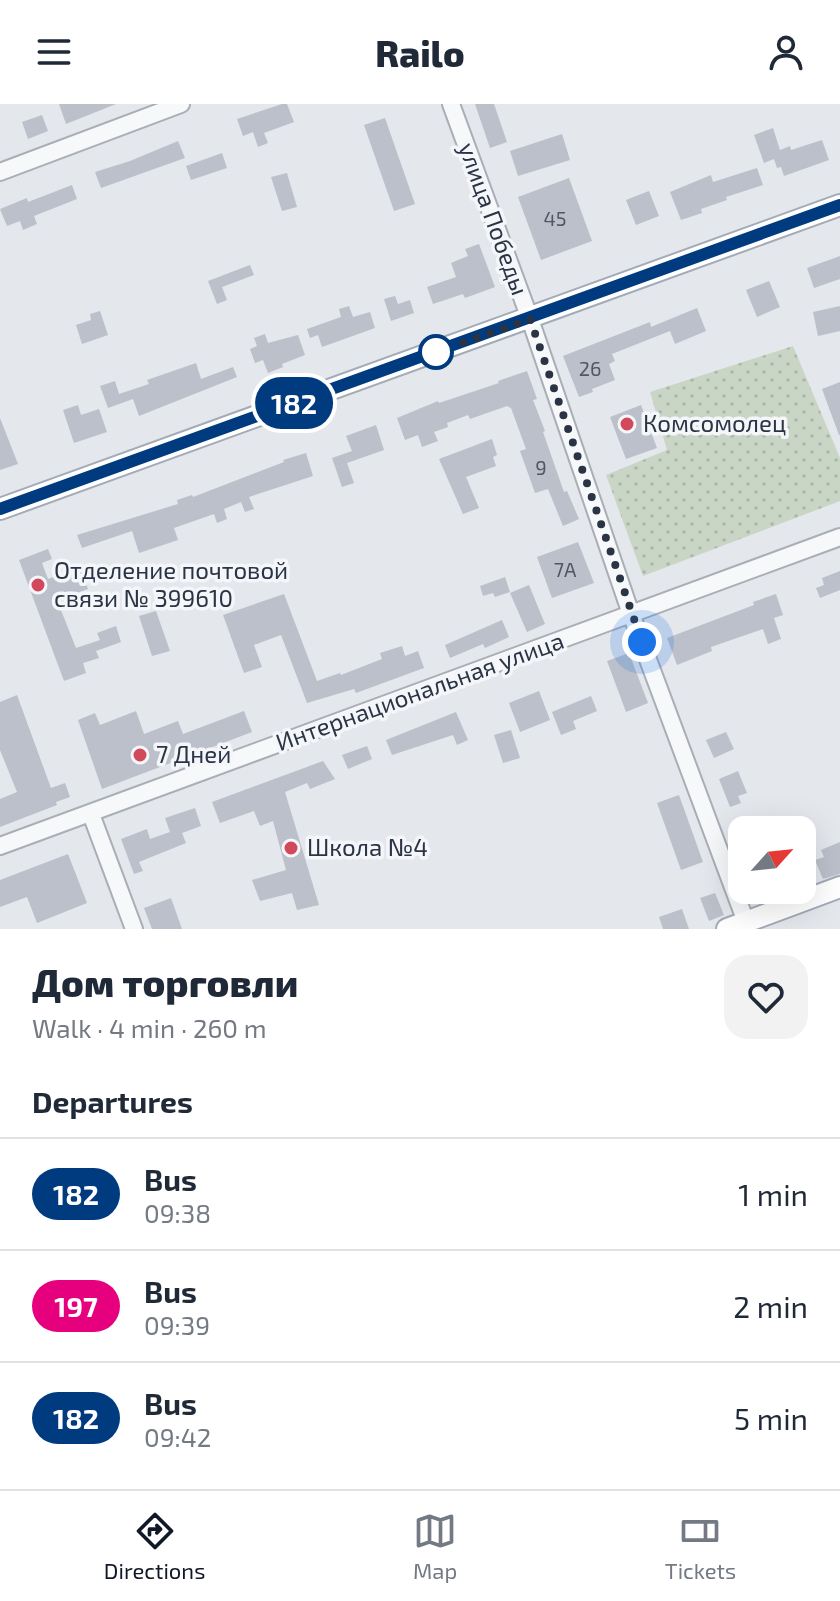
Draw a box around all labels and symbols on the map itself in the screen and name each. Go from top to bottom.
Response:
street label: улица Победы [452,138,535,299]
house number: 45 [543,206,567,230]
unlabelled marker [419,335,453,369]
house number: 26 [579,356,601,380]
line badge: 182 [248,377,340,429]
place label: Комсомолец [643,408,786,437]
marker: Комсомолец [618,415,636,433]
house number: 9 [535,455,547,479]
place label: Отделение почтовой связи № 399610 [54,555,288,612]
house number: 7А [554,557,577,581]
marker: Отделение почтовой связи № 399610 [29,576,47,594]
your location [622,622,662,662]
street label: Интернациональная улица [272,625,568,757]
place label: 7 Дней [156,739,231,768]
marker: 7 Дней [131,746,149,764]
north arrow [728,816,816,904]
place label: Школа №4 [307,832,428,861]
marker: Школа №4 [282,839,300,857]

